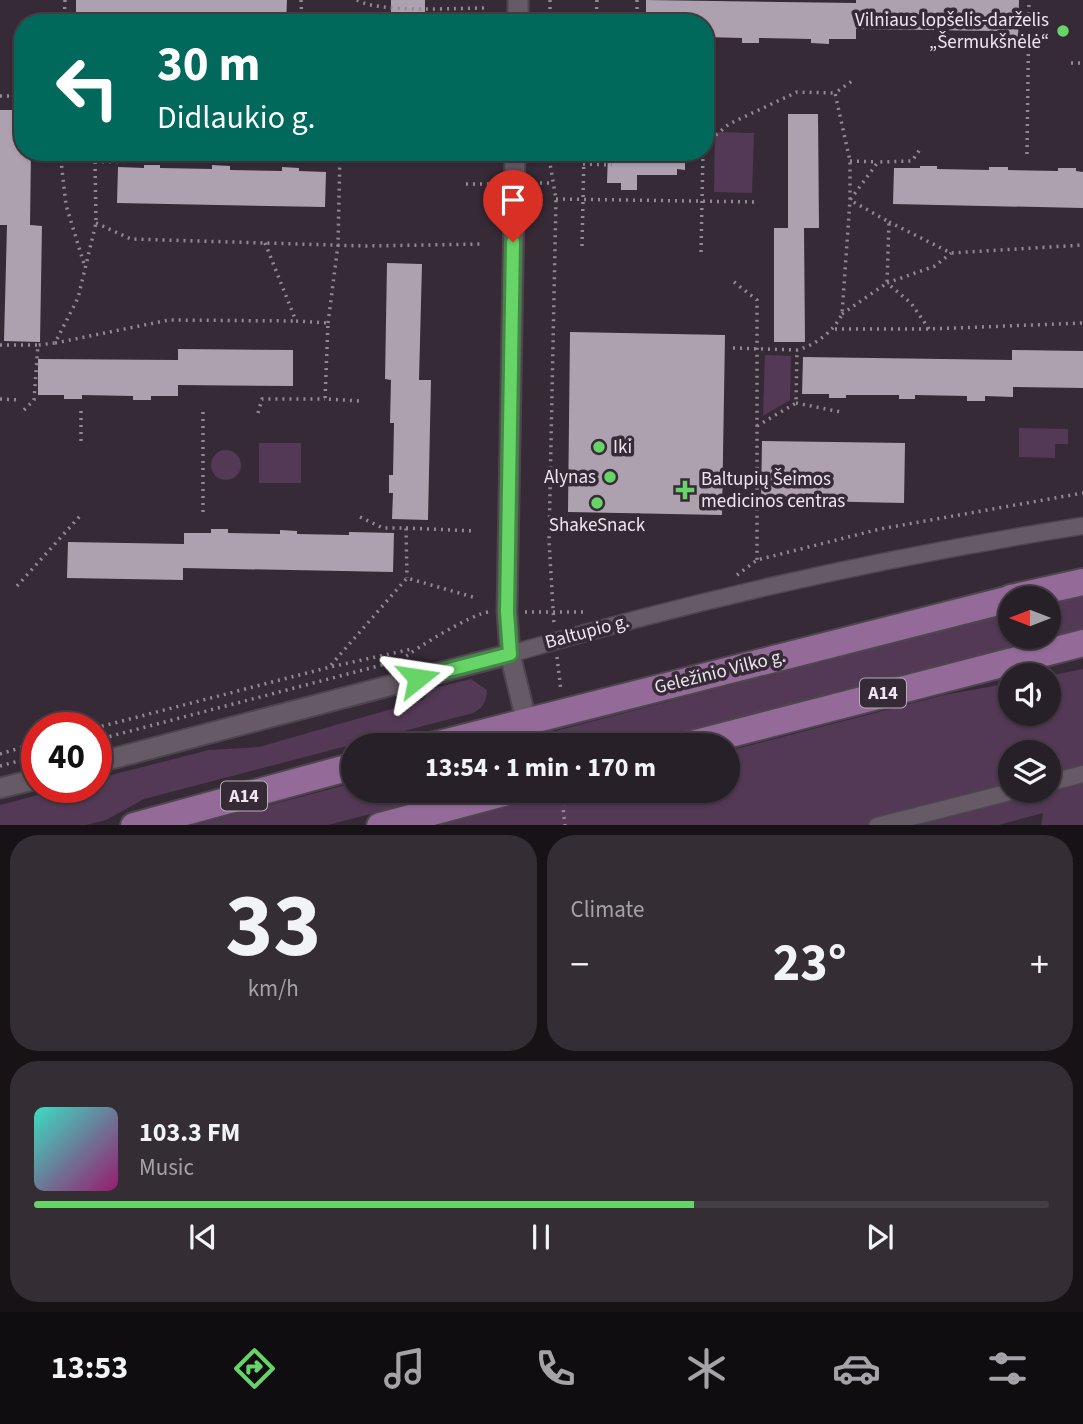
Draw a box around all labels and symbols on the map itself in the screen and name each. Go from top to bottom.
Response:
place label: Vilniaus lopšelis-darželis „Šermukšnėlė“ [855,7,1049,56]
marker: Vilniaus lopšelis-darželis „Šermukšnėlė“ [1055,23,1071,39]
pin [483,170,543,242]
place label: Iki [613,434,632,461]
marker: Iki [591,439,607,455]
place label: Alynas [544,464,596,491]
place label: Baltupių Šeimos medicinos centras [701,466,845,515]
marker: Alynas [602,469,618,485]
marker: Baltupių Šeimos medicinos centras [675,480,695,500]
marker: ShakeSnack [589,495,605,511]
place label: ShakeSnack [549,512,646,539]
north arrow [998,586,1060,649]
street label: Baltupio g. [542,608,632,656]
position arrow [381,641,455,715]
street label: Geležinio Vilko g. [652,643,788,701]
road number: A14 [860,678,906,708]
speed limit sign: 40 [21,712,112,803]
road number: A14 [221,782,267,810]

